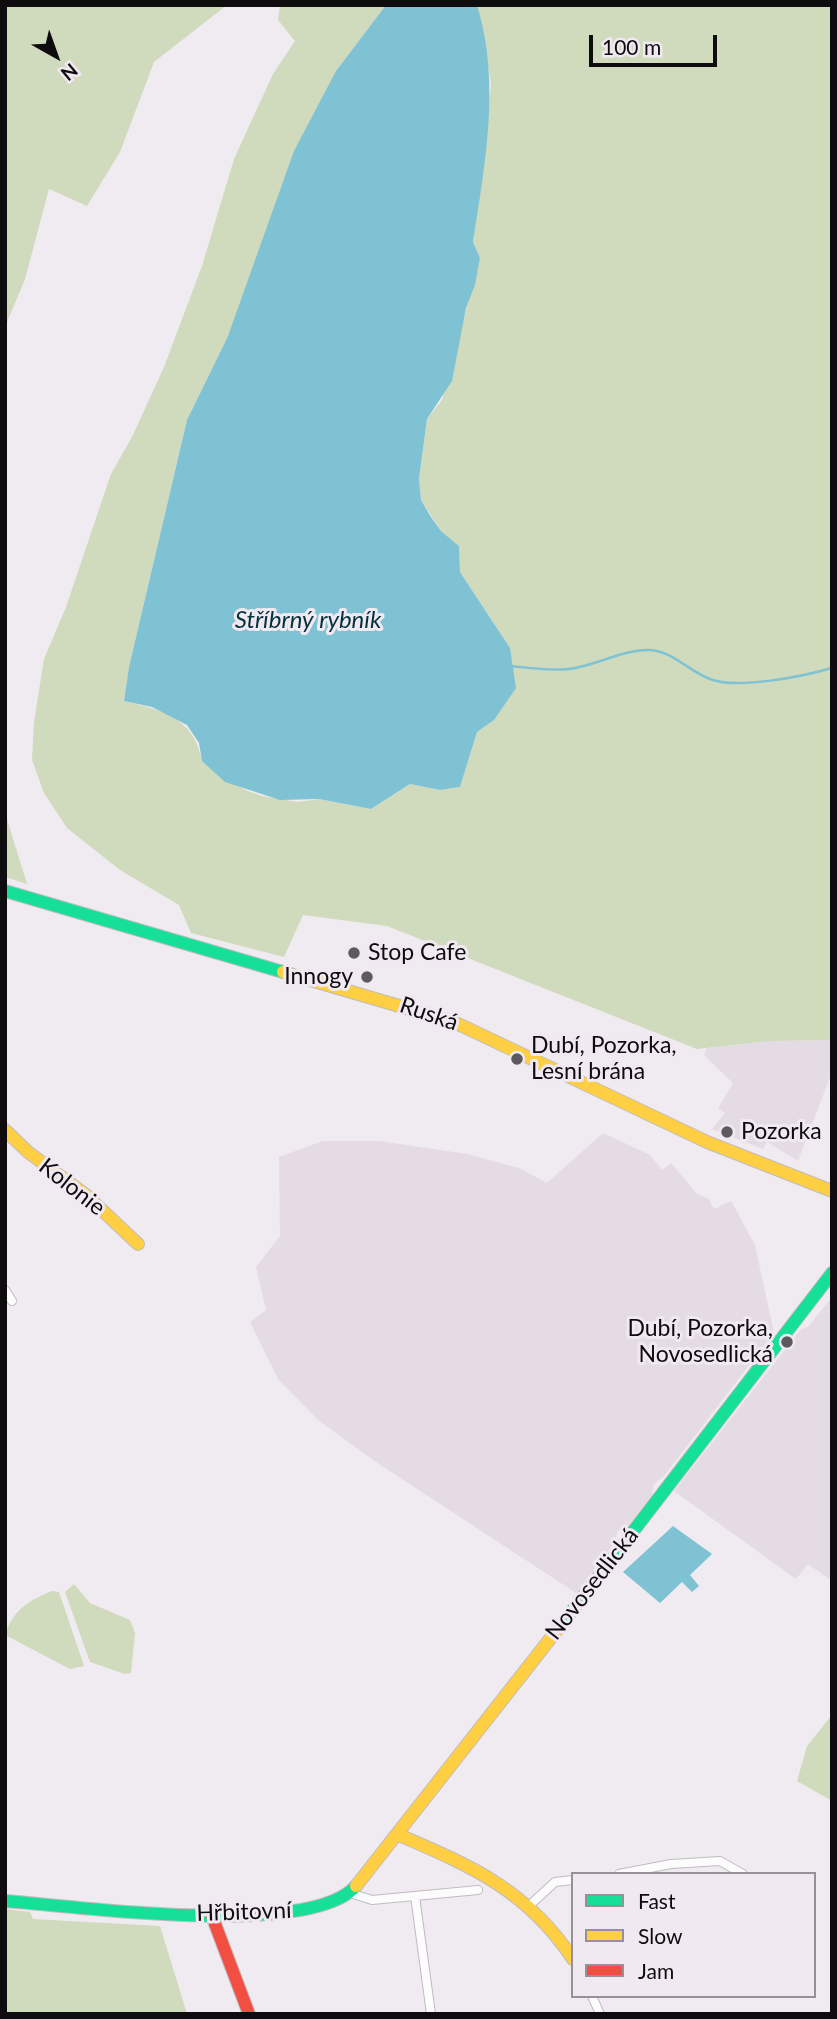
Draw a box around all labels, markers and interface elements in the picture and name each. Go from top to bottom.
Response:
north arrow [21,21,91,91]
scale bar [592,21,720,65]
text: 100 m [602,34,661,59]
text: N [57,59,83,86]
water label: Stříbrný rybník [235,606,381,634]
place label: Stop Cafe [368,939,466,967]
marker: Stop Cafe [346,945,362,961]
place label: Innogy [284,963,353,991]
marker: Innogy [359,969,375,985]
street label: Ruská [396,991,462,1037]
place label: Dubí, Pozorka, Lesní brána [531,1032,677,1086]
marker: Dubí, Pozorka, Lesní brána [509,1051,525,1067]
place label: Pozorka [741,1118,822,1146]
marker: Pozorka [719,1124,735,1140]
street label: Kolonie [33,1153,111,1221]
place label: Dubí, Pozorka, Novosedlická [627,1315,773,1369]
marker: Dubí, Pozorka, Novosedlická [779,1334,795,1350]
street label: Novosedlická [540,1522,644,1646]
legend [571,1872,816,1998]
text: Fast [638,1888,675,1913]
street label: Hřbitovní [196,1897,292,1927]
text: Slow [638,1923,682,1948]
text: Jam [638,1958,674,1983]

